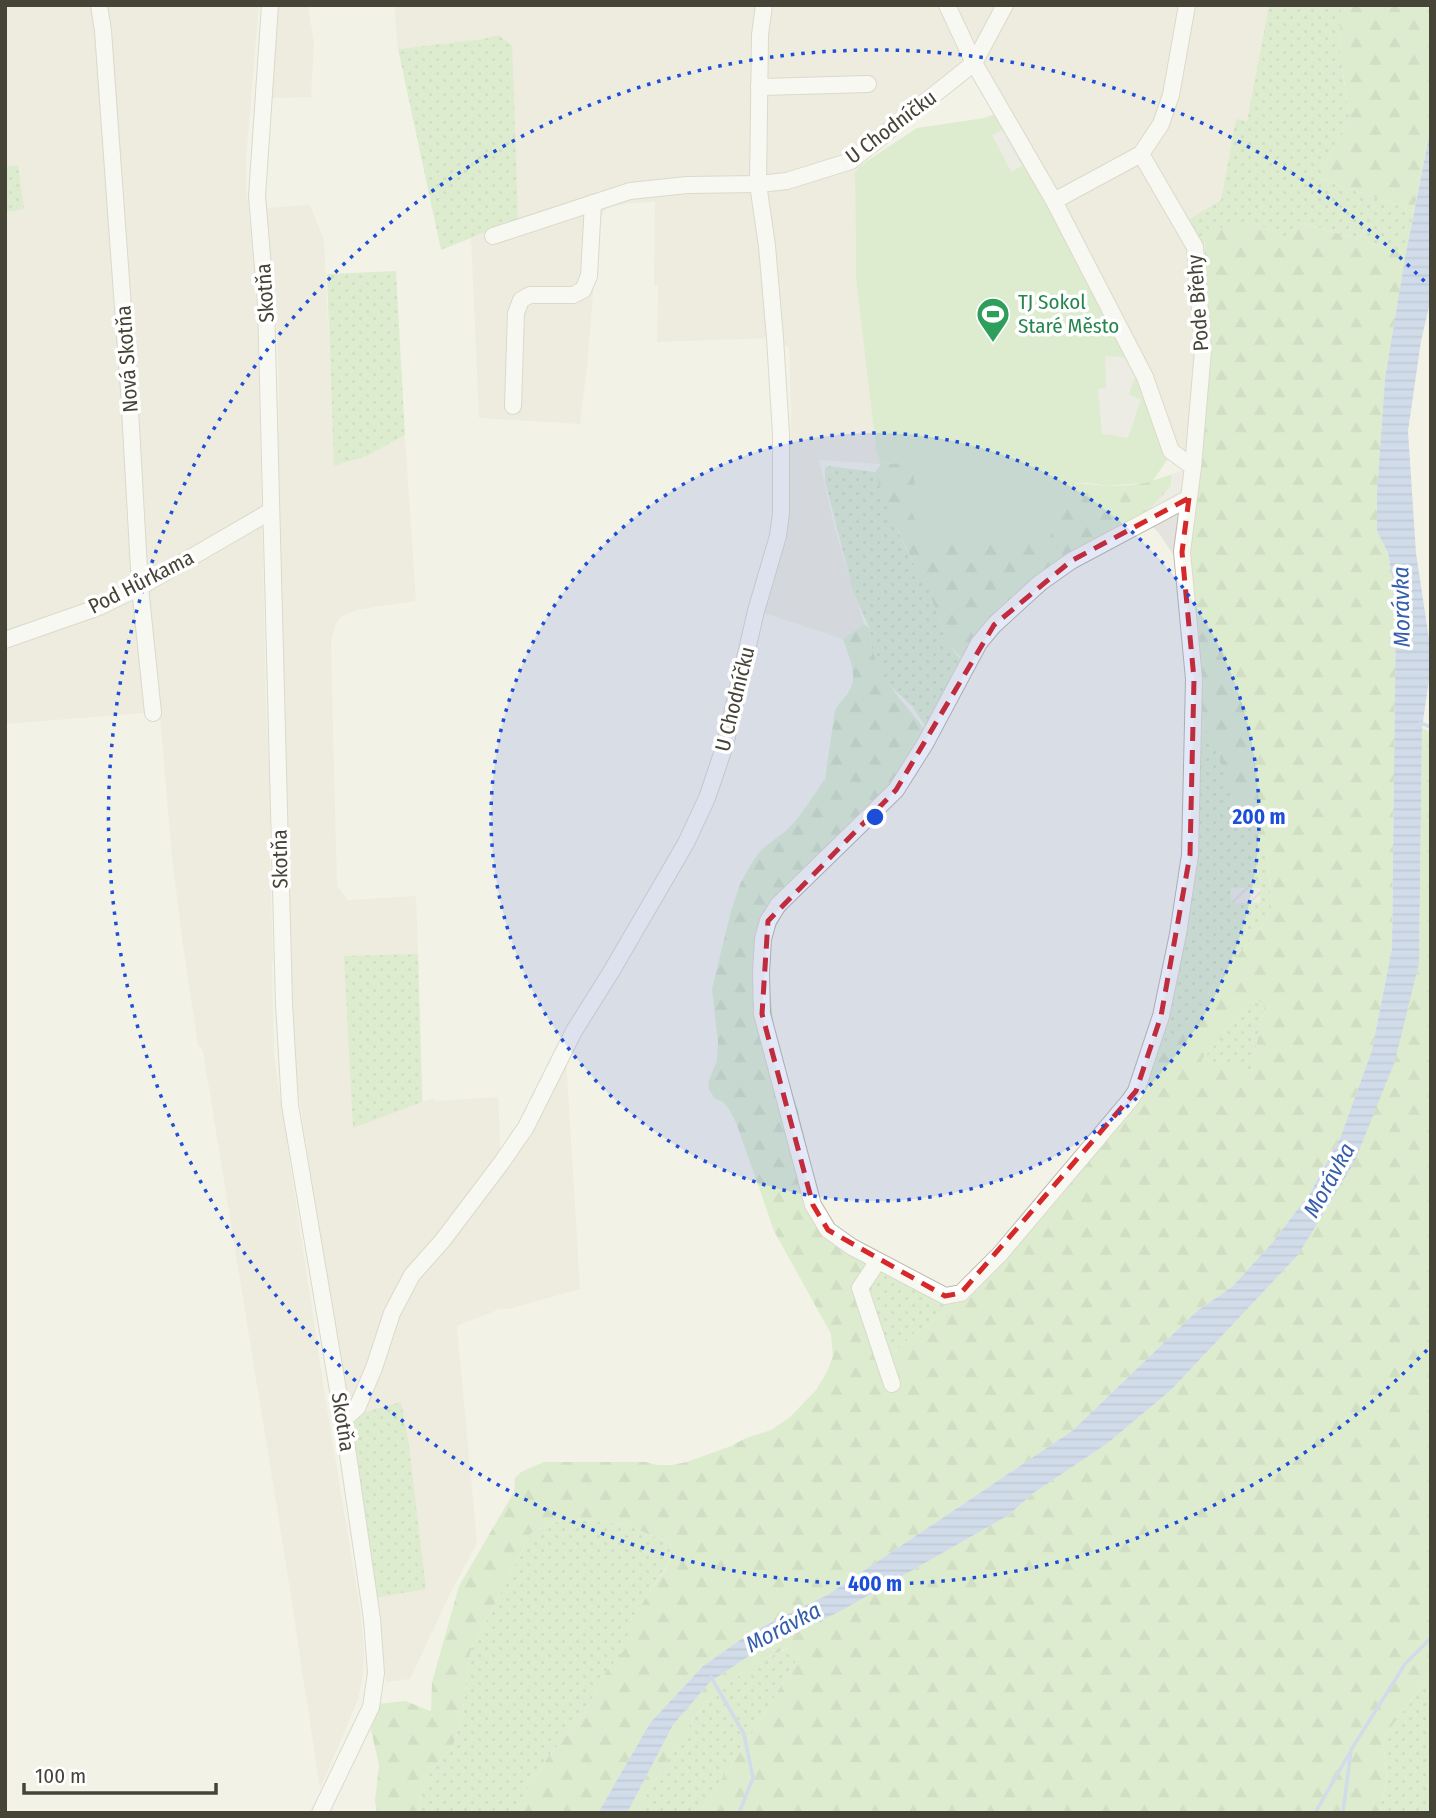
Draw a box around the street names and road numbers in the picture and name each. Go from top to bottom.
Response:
street label: U Chodníčku [840,84,942,170]
street label: Pode Břehy [1182,253,1214,352]
street label: Skotňa [250,263,280,323]
street label: Nová Skotňa [110,305,144,413]
street label: Pod Hůrkama [84,544,198,620]
street label: U Chodníčku [709,644,761,754]
street label: Skotňa [266,829,294,889]
street label: Skotňa [326,1391,360,1453]

